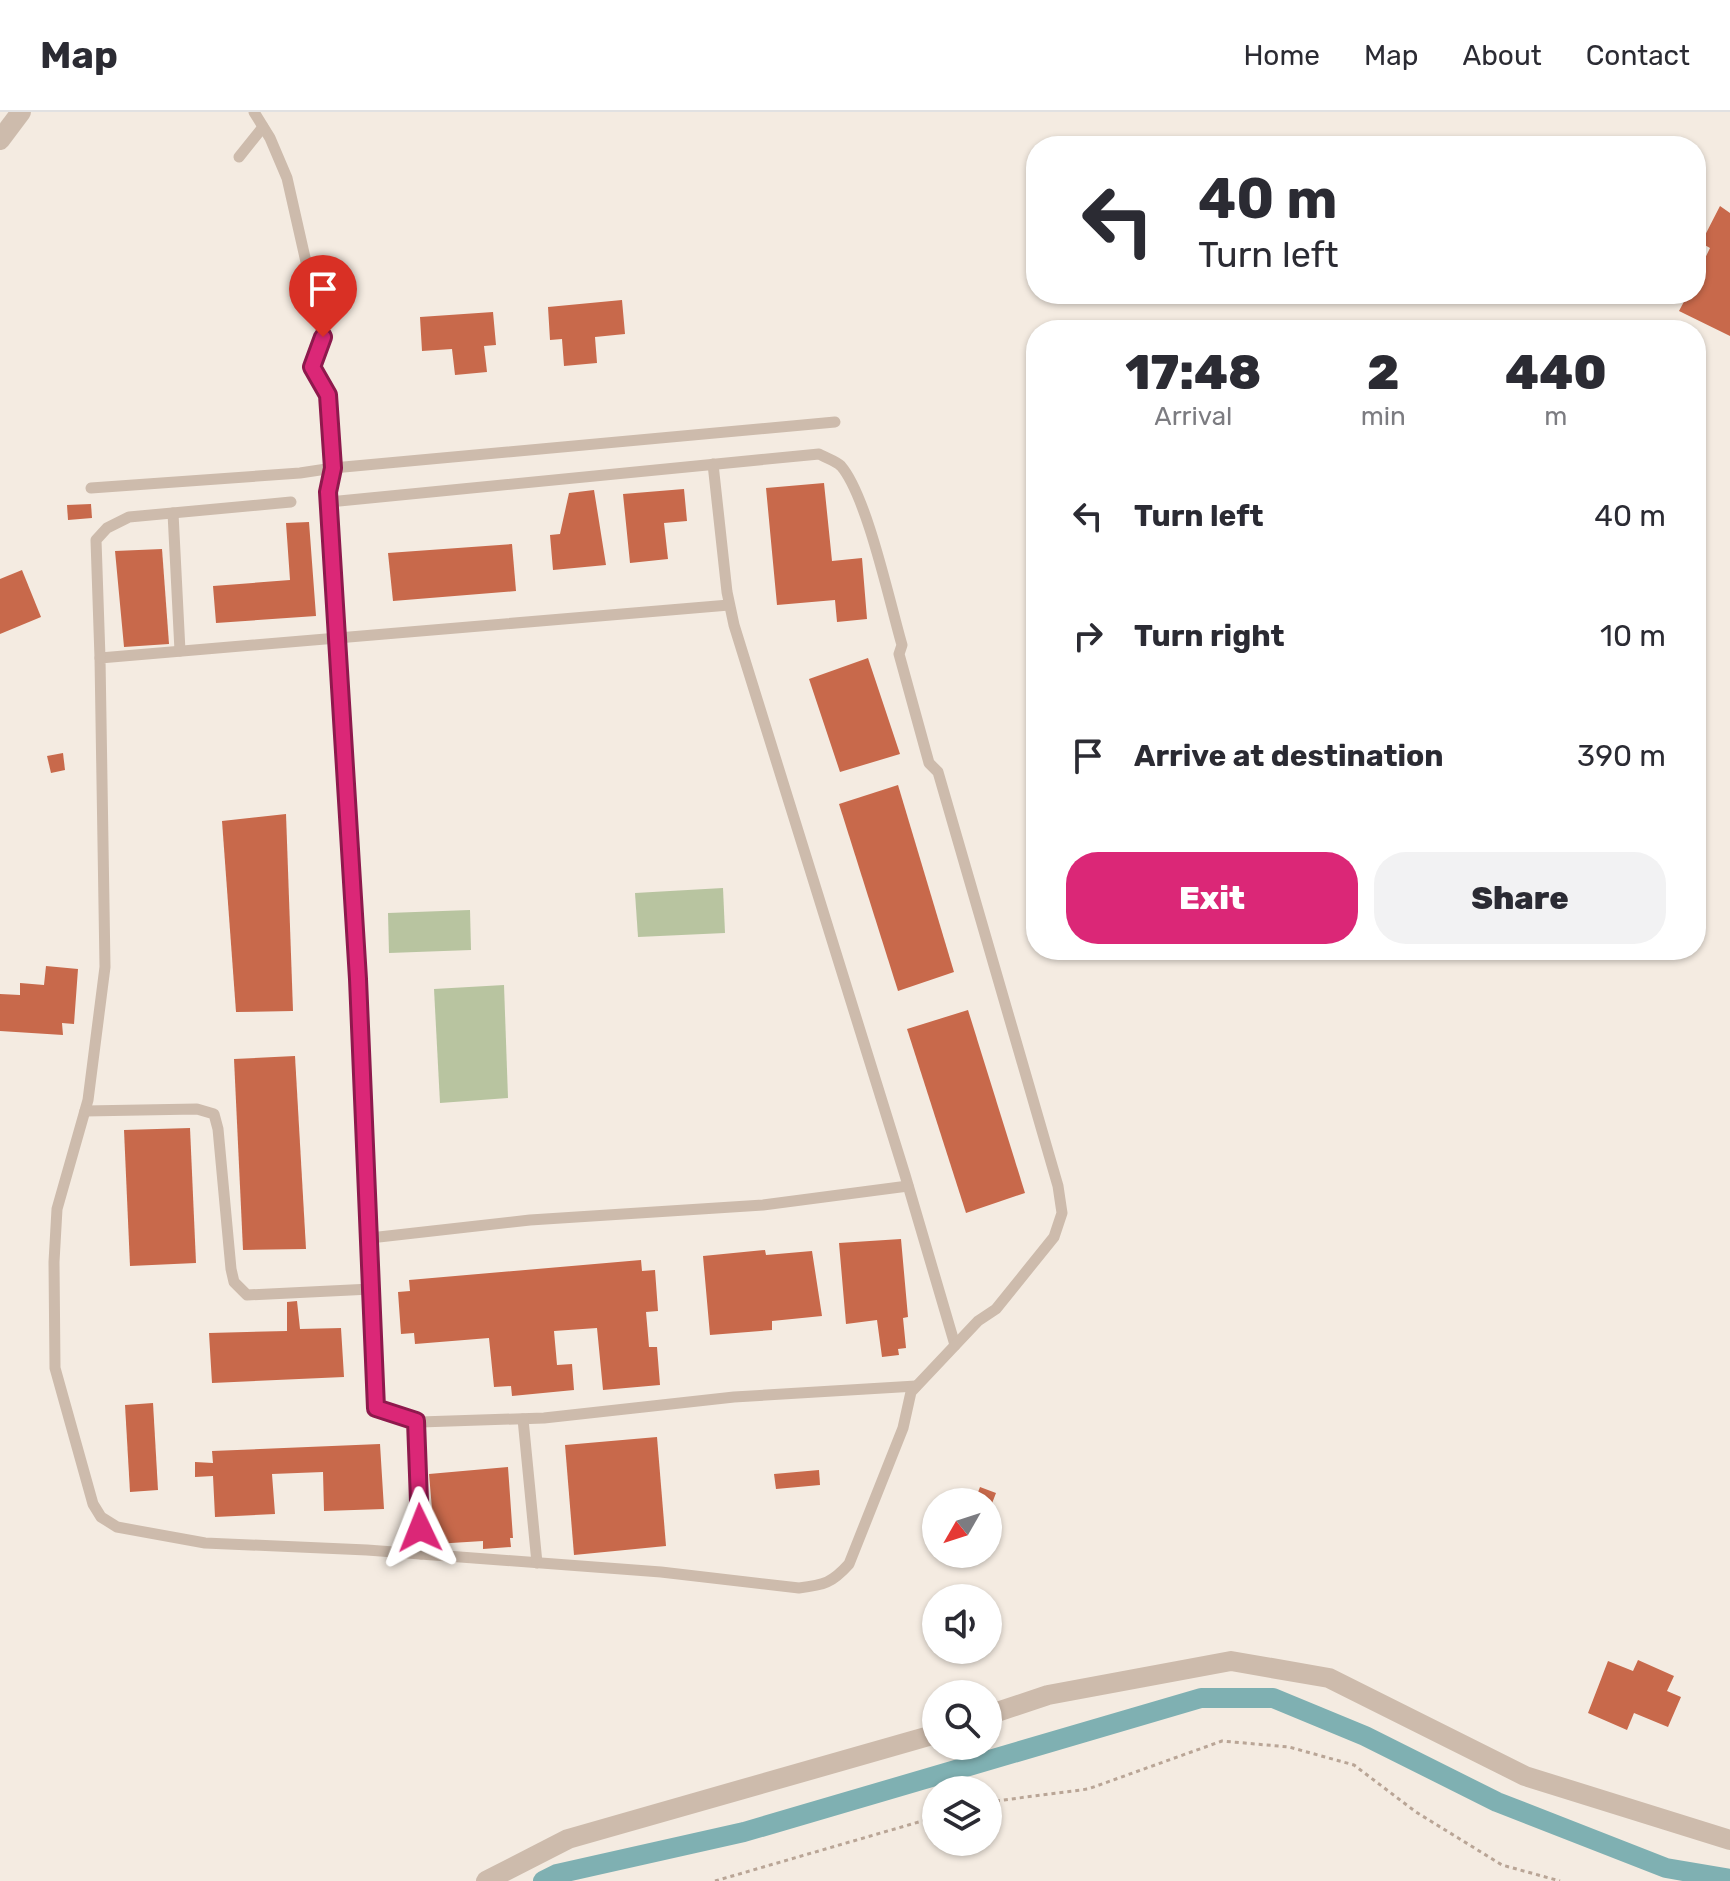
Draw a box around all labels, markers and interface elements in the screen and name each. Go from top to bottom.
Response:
text: Map [40,32,118,78]
text: Home [1243,39,1320,72]
text: Map [1364,39,1418,72]
text: About [1462,39,1542,72]
text: Contact [1586,39,1690,72]
text: 40 m [1198,166,1338,232]
icon: left [1066,168,1170,272]
text: Turn left [1198,233,1339,276]
pin [289,255,357,337]
icon: arrive [301,267,345,311]
text: 17:48 [1125,344,1261,401]
text: 2 [1367,344,1400,401]
text: 440 [1505,344,1607,401]
text: Arrival [1154,401,1232,432]
text: min [1361,401,1406,432]
text: m [1544,401,1567,432]
icon: left [1066,494,1110,538]
text: Turn left [1134,498,1264,534]
text: 40 m [1594,498,1666,534]
icon: right [1066,614,1110,658]
text: Turn right [1134,618,1285,654]
text: 10 m [1600,618,1666,654]
icon: arrive [1066,734,1110,778]
text: Arrive at destination [1134,738,1444,774]
text: 390 m [1577,738,1666,774]
button: Exit [1066,852,1358,944]
button: Share [1374,852,1666,944]
position arrow [378,1486,462,1570]
north arrow [922,1488,1002,1568]
map controls [922,1488,1002,1856]
button: sound [922,1584,1002,1664]
button: search [922,1680,1002,1760]
button: layers [922,1776,1002,1856]

